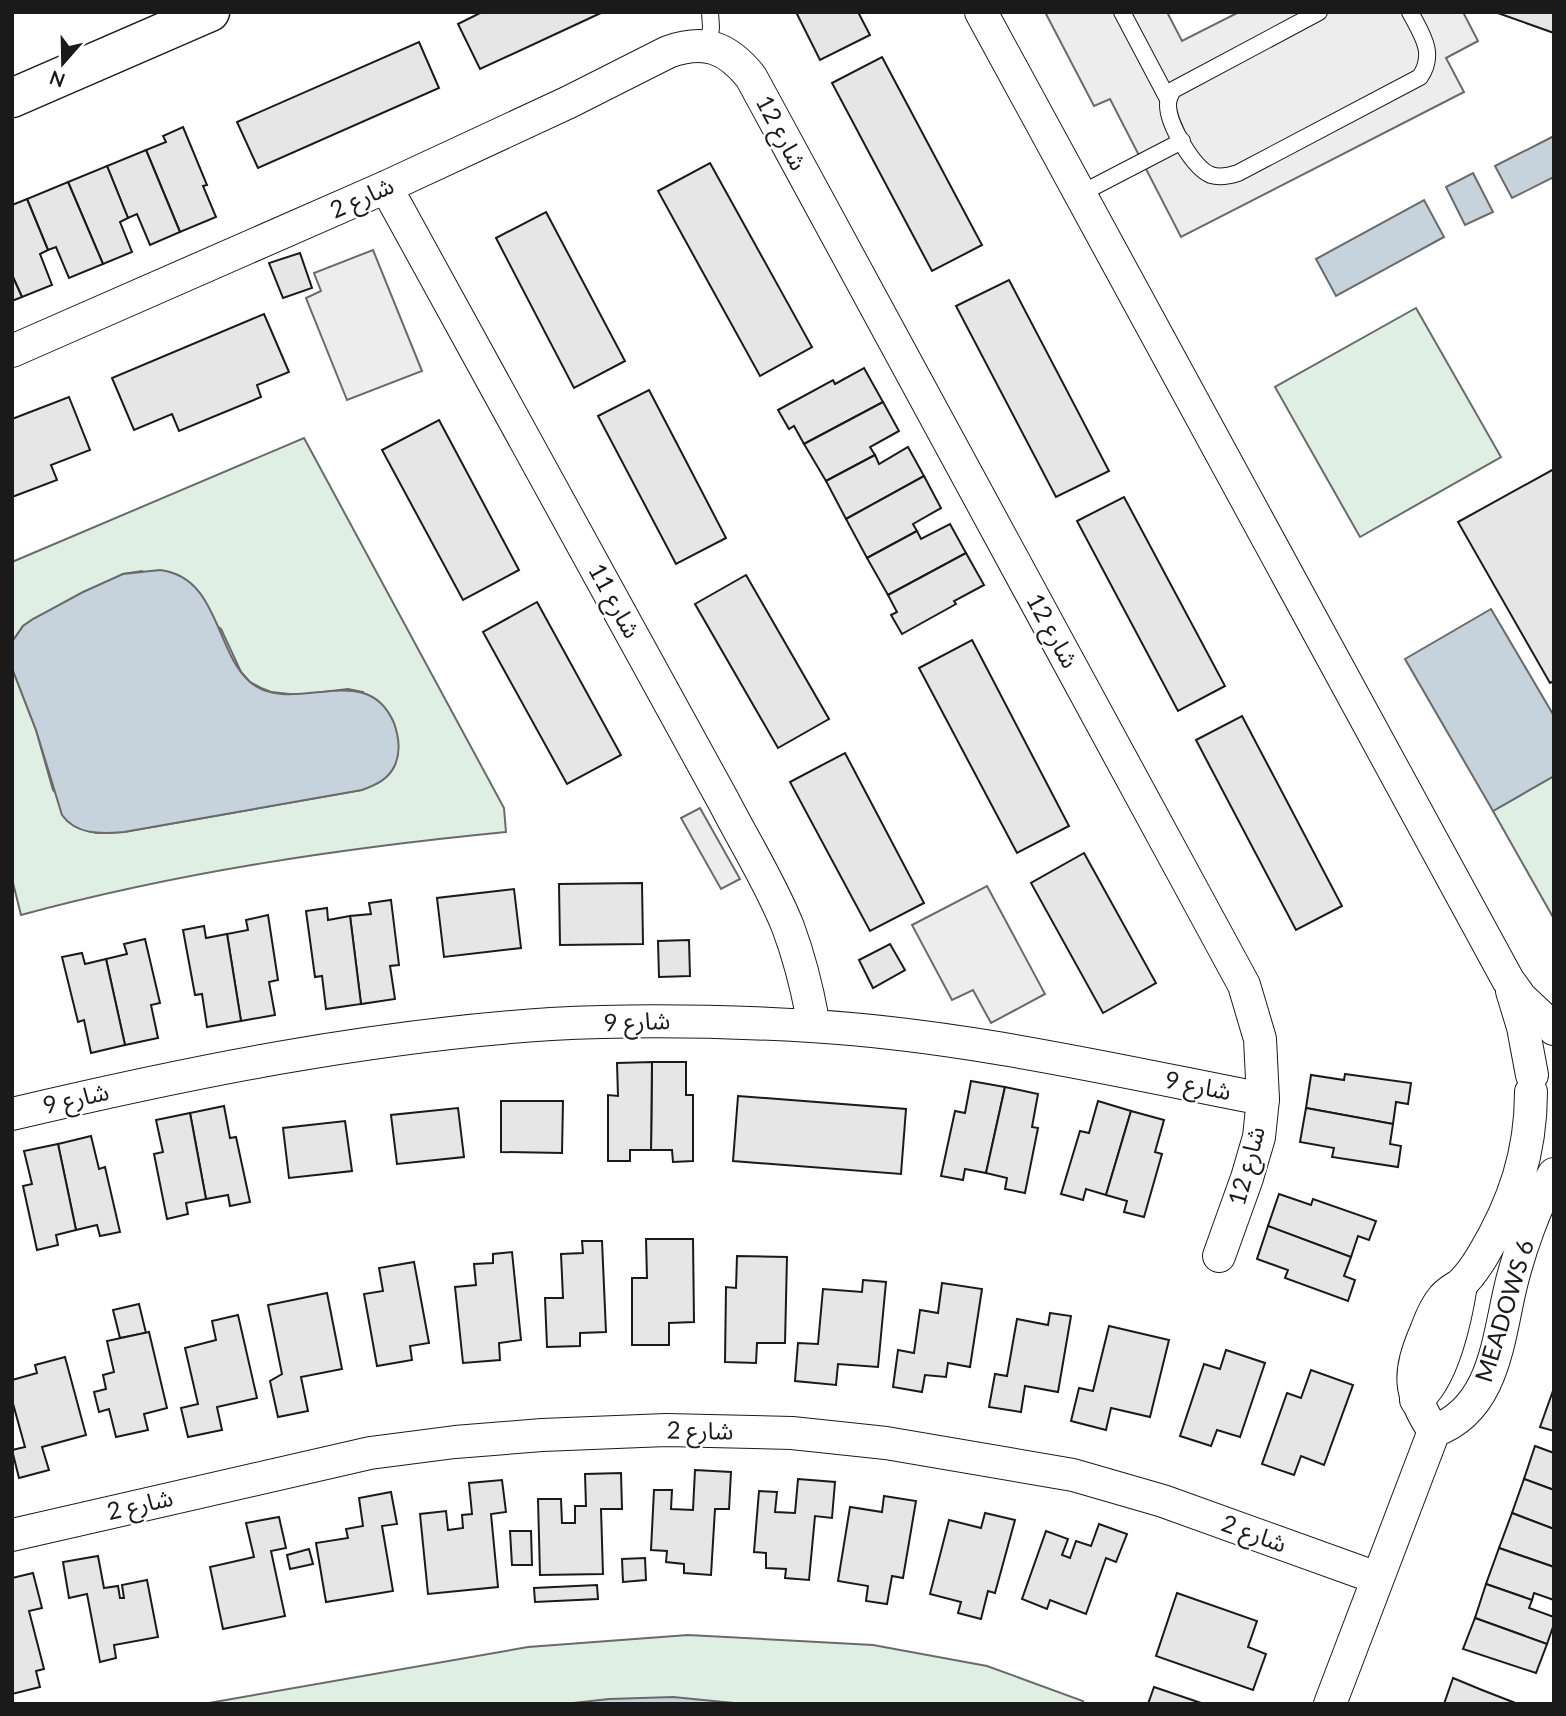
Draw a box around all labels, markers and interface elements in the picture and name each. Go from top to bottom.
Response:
north arrow [28,28,98,98]
text: N [46,66,68,93]
street label: شارع 12 [747,90,814,177]
street label: شارع 2 [325,170,399,227]
street label: شارع 11 [580,558,648,645]
street label: شارع 12 [1018,588,1086,675]
street label: شارع 9 [603,1005,671,1040]
street label: شارع 9 [1162,1064,1234,1109]
street label: شارع 9 [40,1076,112,1123]
street label: شارع 12 [1221,1123,1274,1209]
street label: MEADOWS 6 [1468,1236,1539,1385]
street label: شارع 2 [666,1414,734,1449]
street label: شارع 2 [104,1482,176,1529]
street label: شارع 2 [1217,1508,1291,1561]

